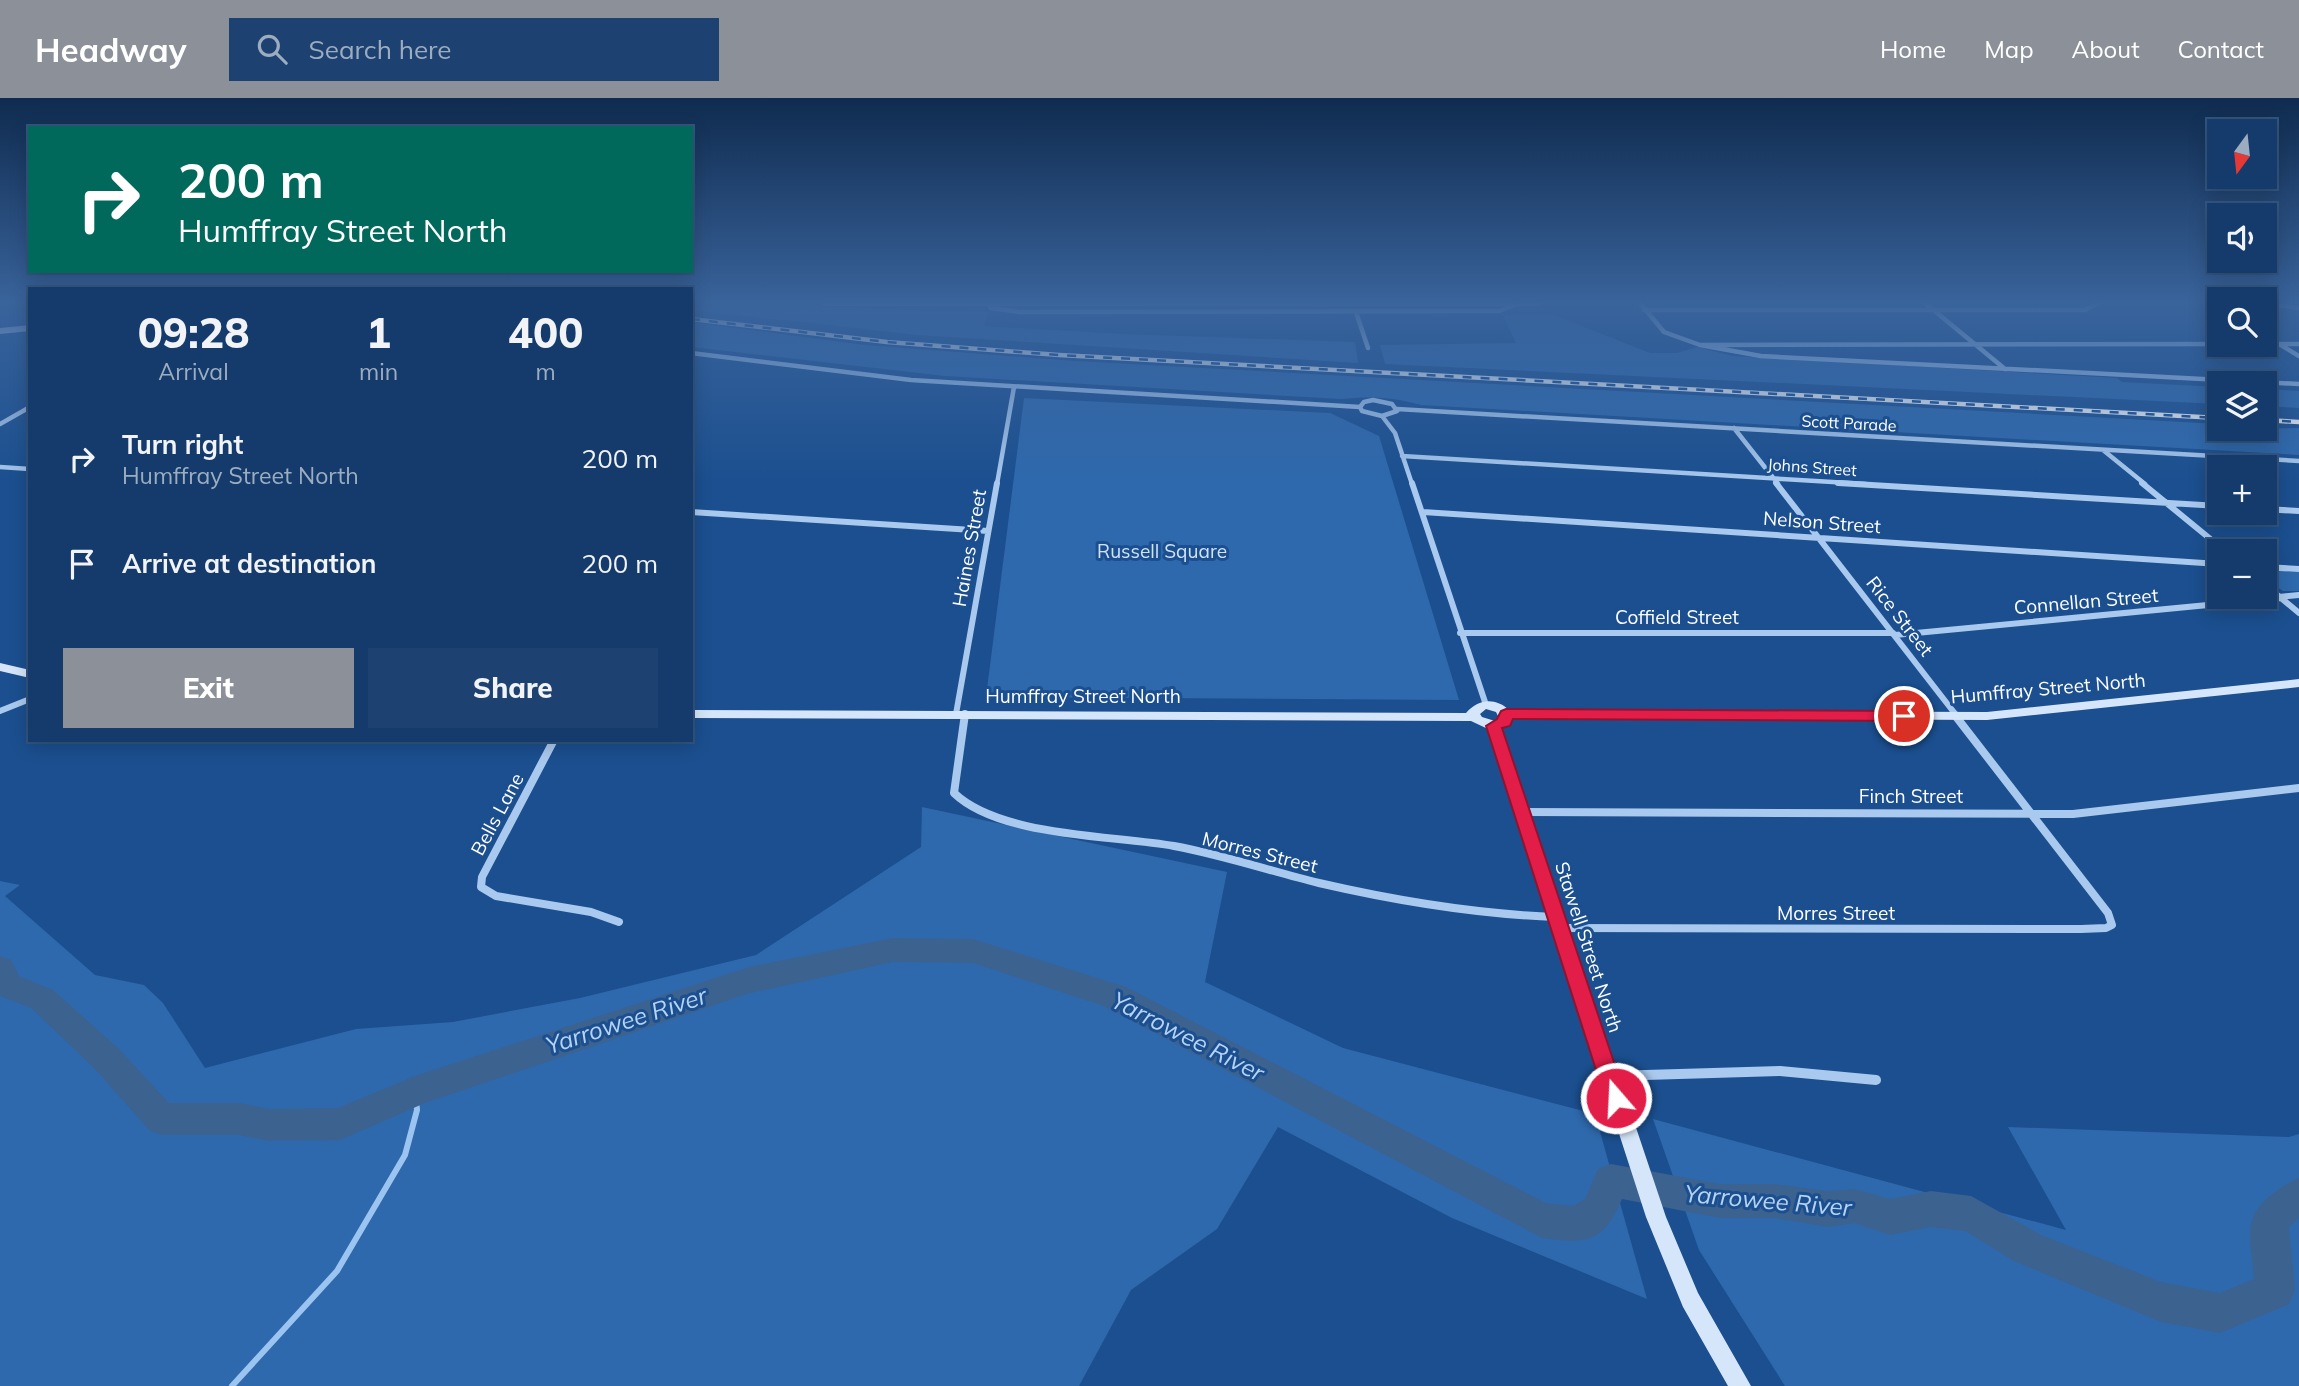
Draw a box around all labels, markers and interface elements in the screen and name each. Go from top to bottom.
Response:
search box [229,18,719,81]
text: Headway [35,29,187,70]
icon: search [253,30,291,68]
text: Search here [309,33,451,66]
text: Home [1880,34,1946,64]
text: Map [1984,34,2034,64]
text: About [2072,34,2140,64]
text: Contact [2178,34,2264,64]
north arrow [2207,119,2277,189]
map controls [2207,119,2277,609]
text: 200 m [178,149,324,210]
icon: right [63,154,154,245]
button: sound [2207,203,2277,273]
text: Humffray Street North [178,210,507,250]
button: search [2207,287,2277,357]
text: 09:28 [138,306,249,359]
text: 1 [366,306,391,359]
text: 400 [508,306,583,359]
text: Arrival [158,357,229,386]
text: min [359,357,398,386]
text: m [535,357,556,386]
button: layers [2207,371,2277,441]
street label: Scott Parade [1801,411,1897,435]
text: Turn right [122,428,243,461]
icon: right [63,440,101,478]
text: 200 m [582,442,658,475]
street label: Johns Street [1767,454,1858,480]
button: + [2207,455,2277,525]
text: Humffray Street North [122,461,359,490]
street label: Haines Street [947,487,991,609]
street label: Nelson Street [1762,506,1882,538]
park label: Russell Square [1097,539,1227,563]
button: − [2207,539,2277,609]
icon: arrive [63,545,101,583]
text: Arrive at destination [122,547,377,580]
text: 200 m [582,547,658,580]
street label: Rice Street [1861,571,1939,661]
street label: Connellan Street [2013,583,2160,619]
street label: Coffield Street [1615,605,1739,629]
button: Exit [63,648,354,728]
button: Share [368,648,658,728]
street label: Humffray Street North [1950,668,2146,708]
street label: Humffray Street North [985,684,1181,708]
pin [1874,686,1934,746]
icon: arrive [1885,697,1923,735]
street label: Bells Lane [465,769,529,859]
street label: Finch Street [1859,784,1964,808]
street label: Morres Street [1200,826,1321,878]
street label: Stawell Street North [1550,859,1628,1035]
street label: Morres Street [1777,901,1895,925]
water label: Yarrowee River [542,979,712,1060]
water label: Yarrowee River [1106,985,1271,1088]
position arrow [1579,1061,1653,1135]
water label: Yarrowee River [1683,1178,1854,1222]

